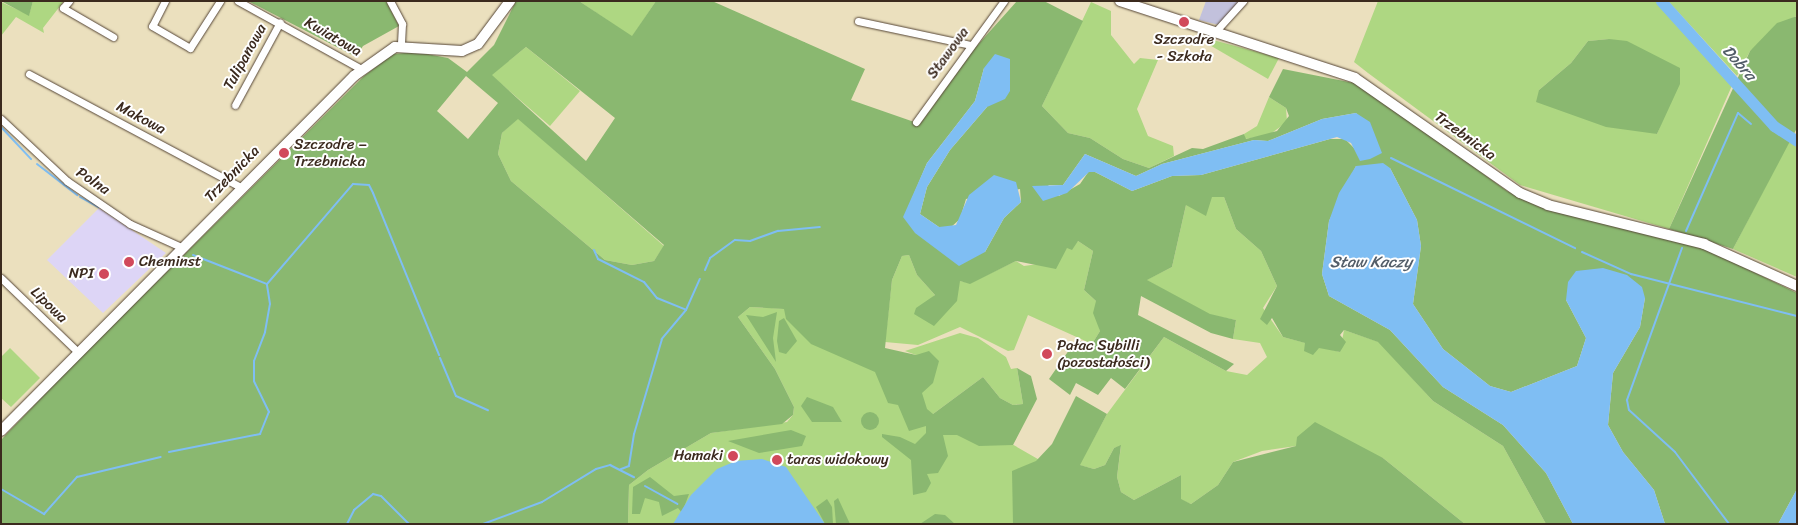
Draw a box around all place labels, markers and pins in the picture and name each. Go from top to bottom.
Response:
marker: Szczodre - Szkoła [1178,16,1190,28]
place label: Szczodre - Szkoła [1154,30,1214,65]
place label: Szczodre – Trzebnicka [294,135,367,170]
marker: Szczodre – Trzebnicka [278,147,290,159]
place label: Cheminst [139,253,201,271]
marker: Cheminst [123,256,135,268]
place label: NPI [69,265,94,283]
marker: NPI [98,268,110,280]
place label: Pałac Sybilli (pozostałości) [1057,336,1149,371]
marker: Pałac Sybilli (pozostałości) [1041,348,1053,360]
place label: Hamaki [674,447,723,465]
marker: Hamaki [727,450,739,462]
place label: taras widokowy [787,451,888,469]
marker: taras widokowy [771,454,783,466]

